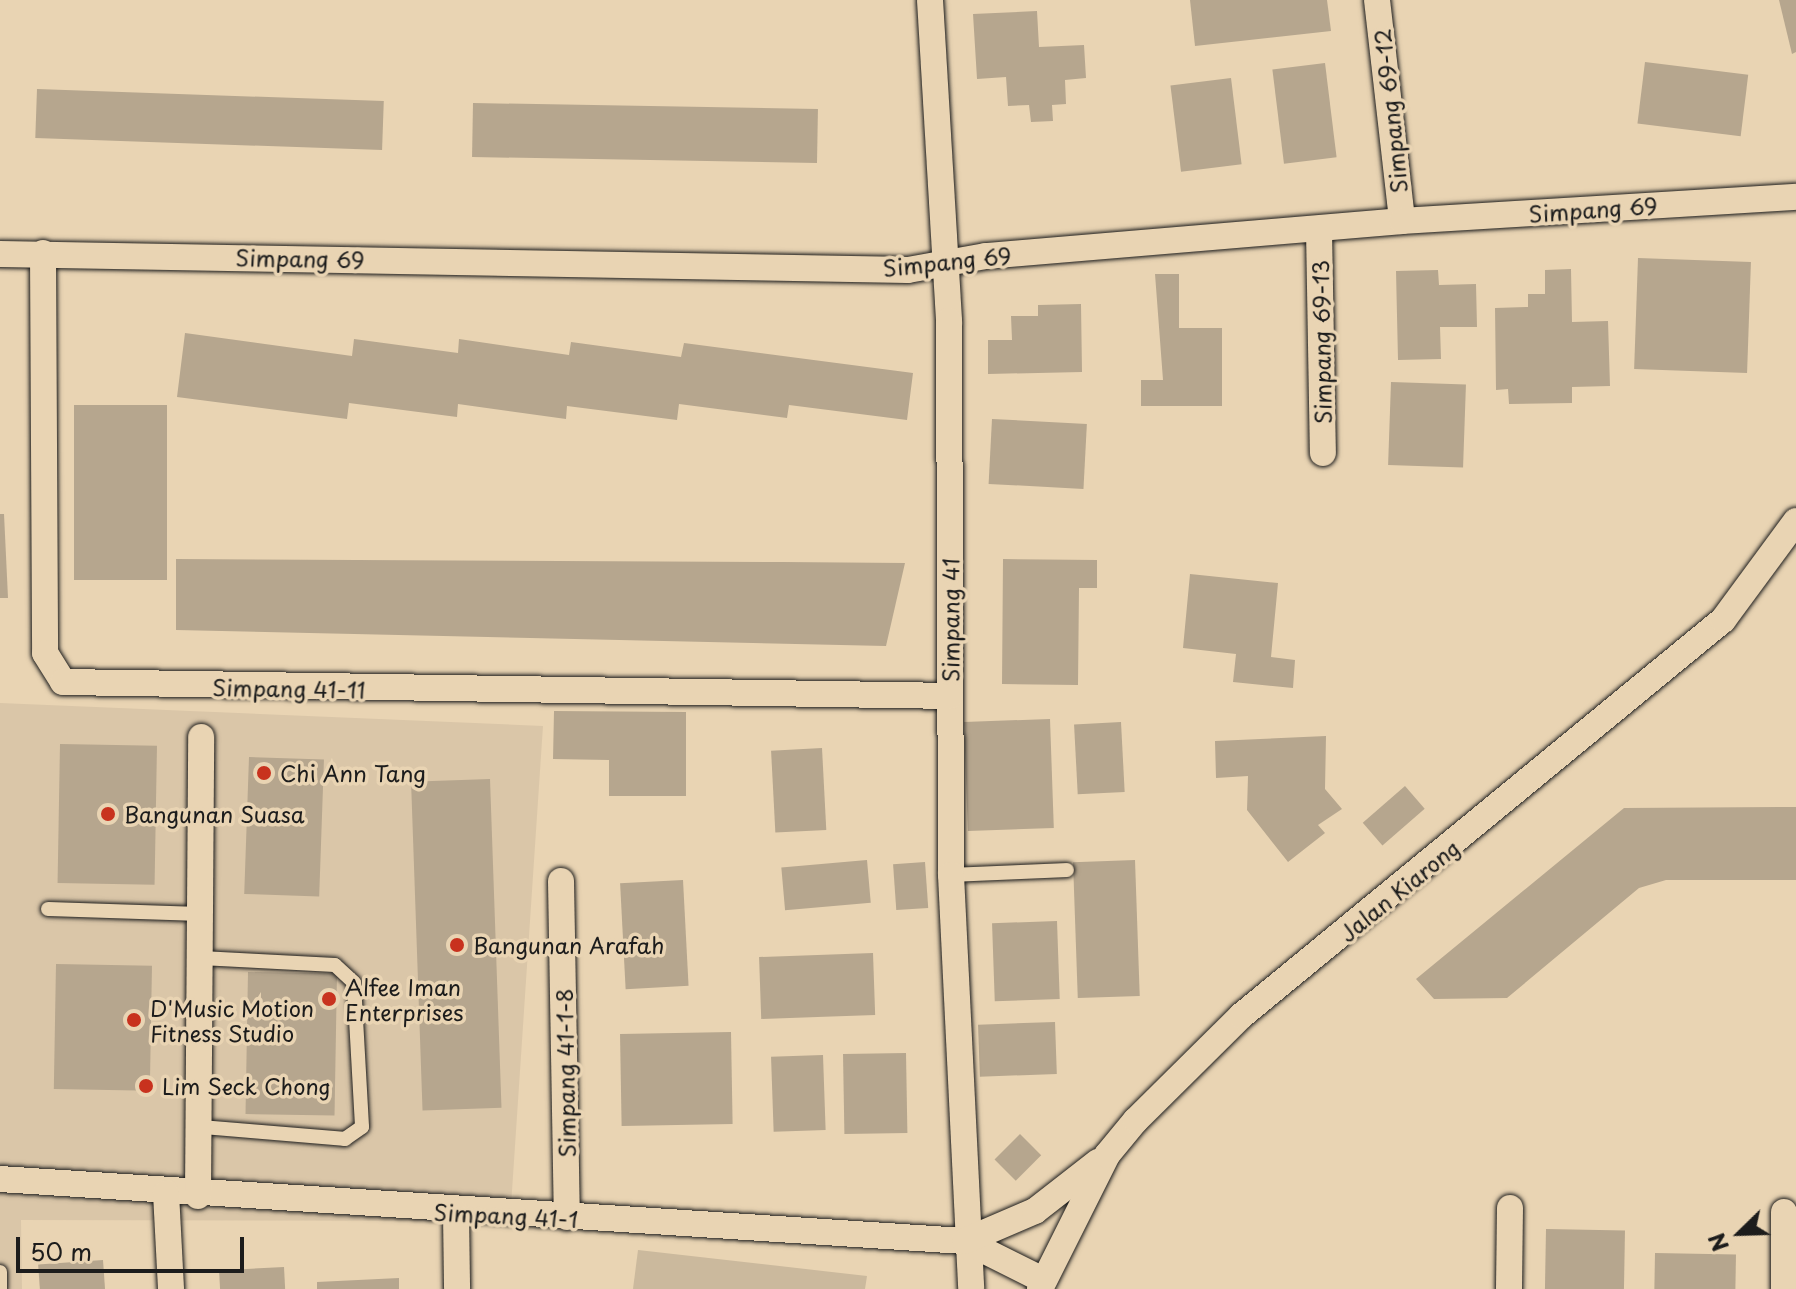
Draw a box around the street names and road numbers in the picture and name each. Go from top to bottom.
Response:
street label: Simpang 69-12 [1368,28,1412,194]
street label: Simpang 69 [1528,191,1658,227]
street label: Simpang 69 [882,241,1012,281]
street label: Simpang 69 [236,244,364,272]
street label: Simpang 69-13 [1306,260,1336,424]
street label: Simpang 41 [937,558,963,682]
street label: Simpang 41-11 [213,673,365,703]
street label: Jalan Kiarong [1334,833,1464,947]
street label: Simpang 41-1-8 [550,989,580,1157]
street label: Simpang 41-1 [434,1198,578,1232]

